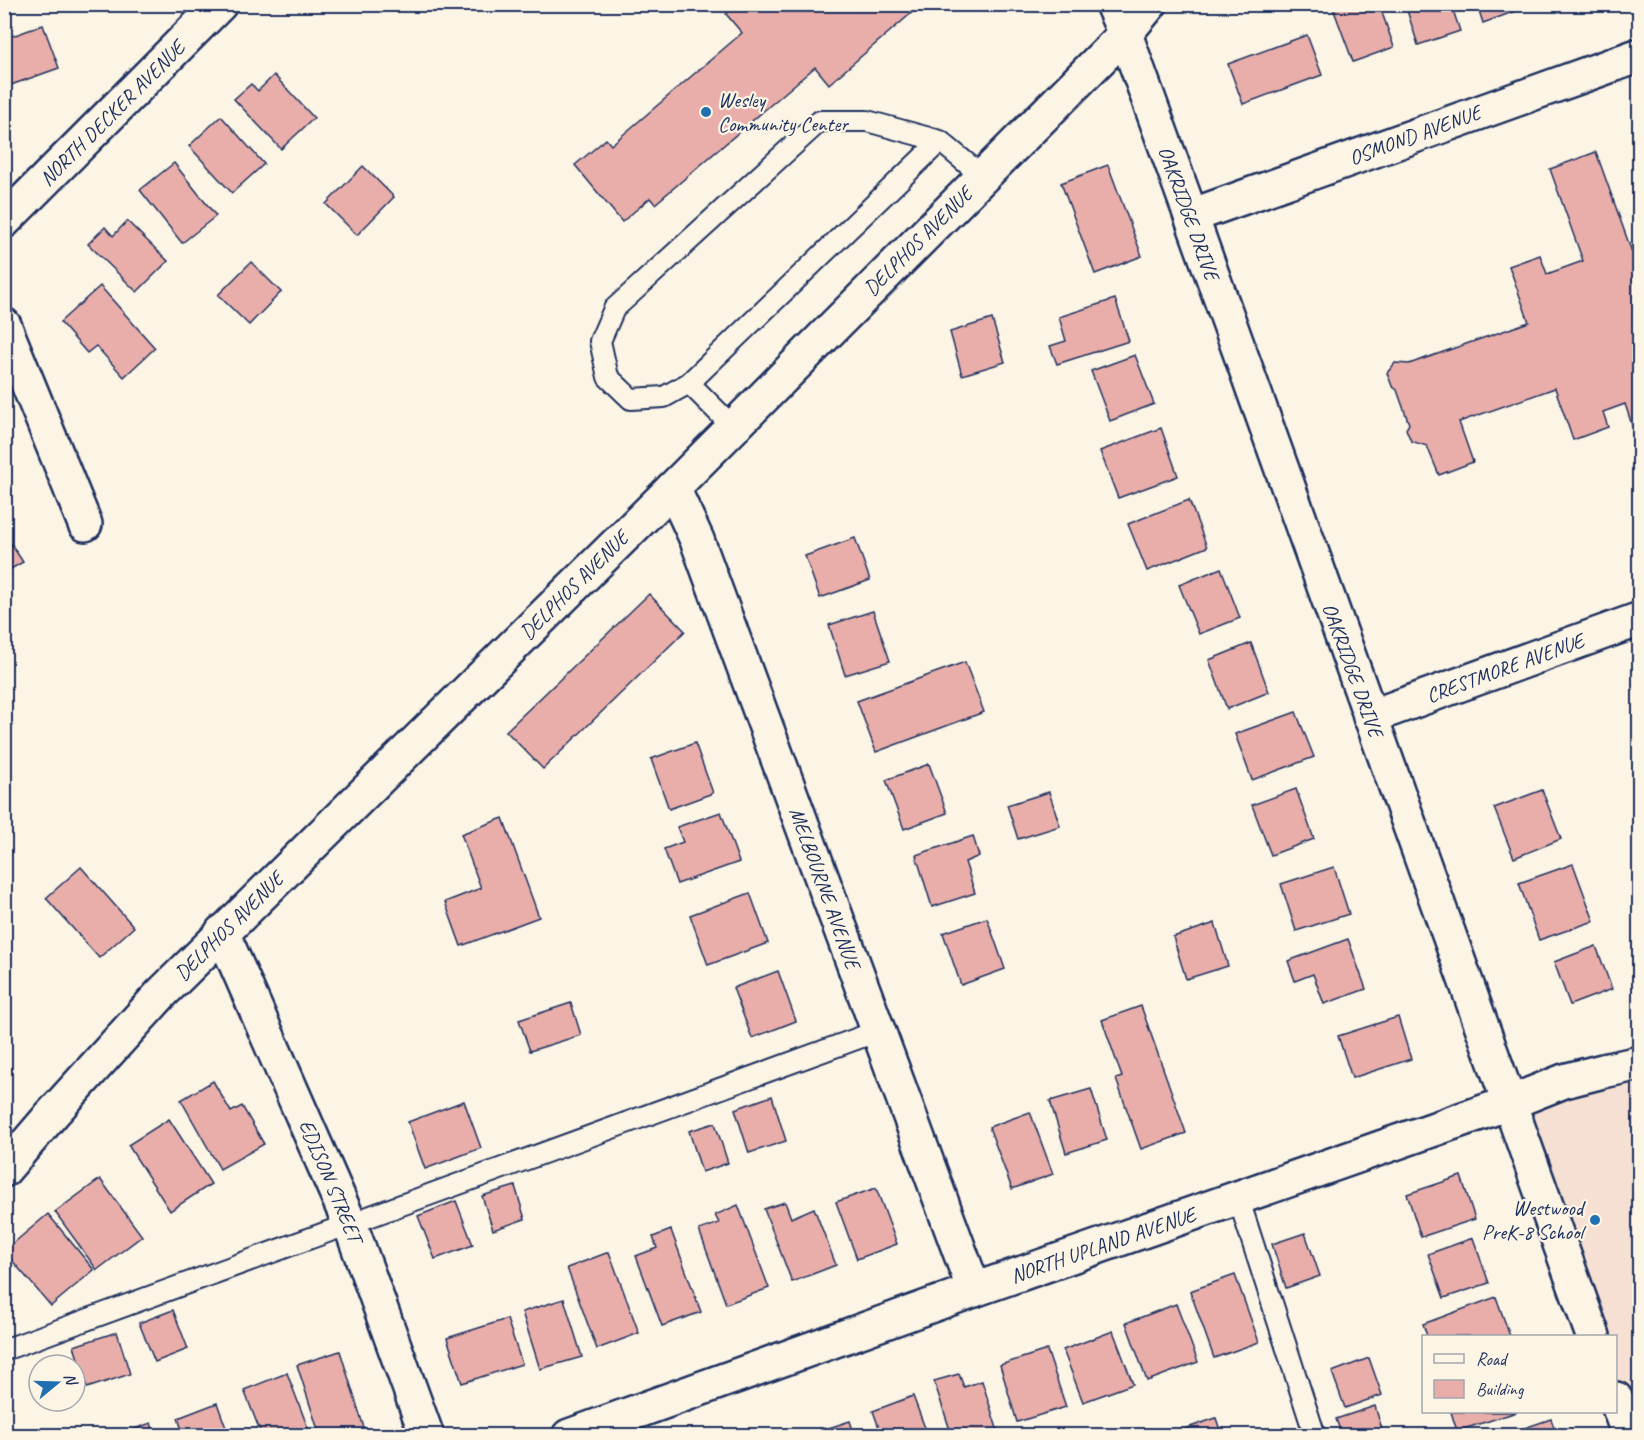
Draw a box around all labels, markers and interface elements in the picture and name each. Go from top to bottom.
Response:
street label: NORTH DECKER AVENUE [34,33,192,191]
place label: Wesley Community Center [718,87,849,137]
street label: OSMOND AVENUE [1346,98,1487,171]
marker: Wesley Community Center [699,105,713,119]
street label: OAKRIDGE DRIVE [1153,142,1226,286]
street label: DELPHOS AVENUE [858,179,980,301]
street label: DELPHOS AVENUE [514,523,636,645]
street label: OAKRIDGE DRIVE [1317,599,1390,743]
street label: CRESTMORE AVENUE [1423,626,1590,709]
street label: MELBOURNE AVENUE [784,804,867,975]
street label: DELPHOS AVENUE [169,864,291,986]
street label: EDISON STREET [293,1116,370,1250]
place label: Westwood PreK-8 School [1482,1195,1587,1245]
street label: NORTH UPLAND AVENUE [1007,1200,1202,1289]
marker: Westwood PreK-8 School [1588,1213,1602,1227]
legend [1422,1335,1617,1413]
text: Road [1476,1348,1509,1370]
north arrow [27,1353,87,1413]
text: N [59,1371,82,1389]
text: Building [1476,1378,1525,1400]

